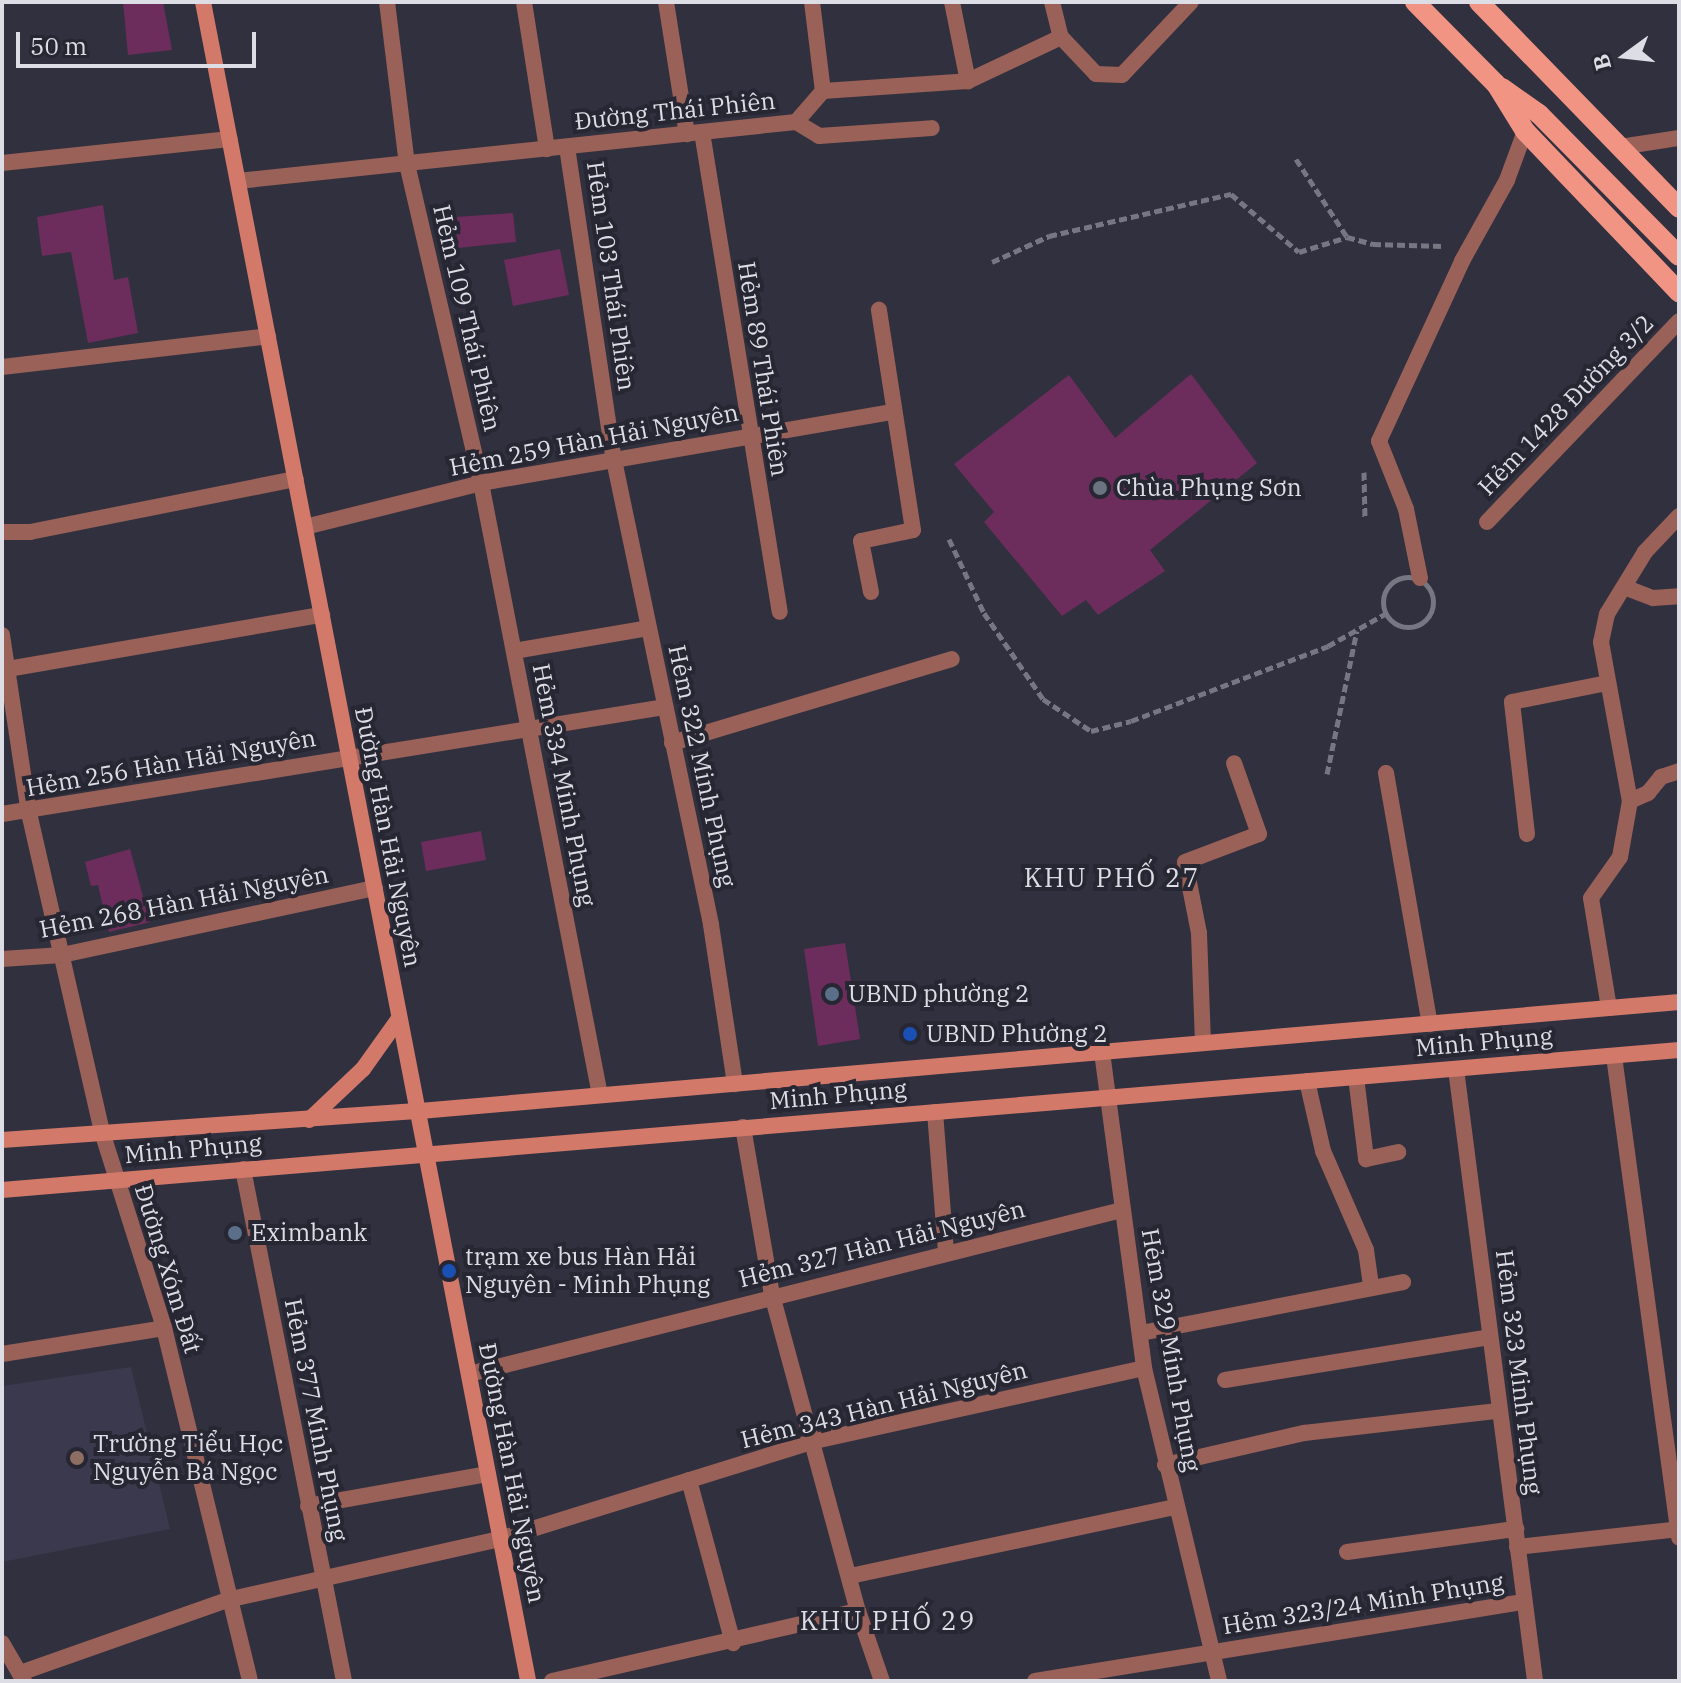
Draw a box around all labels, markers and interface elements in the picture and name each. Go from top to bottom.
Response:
scale bar [20,16,260,66]
north arrow [1585,16,1665,96]
text: 50 m [30,30,87,62]
text: B [1585,51,1617,74]
street label: Đường Thái Phiên [573,86,777,136]
street label: Hẻm 103 Thái Phiên [581,159,641,393]
street label: Hẻm 109 Thái Phiên [427,202,507,434]
street label: Hẻm 89 Thái Phiên [732,260,794,478]
street label: Hẻm 1428 Đường 3/2 [1472,309,1660,501]
street label: Hẻm 259 Hàn Hải Nguyên [447,398,741,482]
place label: Chùa Phụng Sơn [1116,474,1302,502]
marker: Chùa Phụng Sơn [1091,479,1109,497]
street label: Hẻm 322 Minh Phụng [662,642,742,890]
street label: Hẻm 334 Minh Phụng [526,661,602,909]
street label: Đường Hàn Hải Nguyên [349,705,427,969]
street label: Hẻm 256 Hàn Hải Nguyên [24,723,318,803]
street label: Hẻm 268 Hàn Hải Nguyên [37,860,331,944]
district label: KHU PHỐ 27 [1024,862,1200,894]
place label: UBND phường 2 [848,980,1029,1008]
marker: UBND phường 2 [823,985,841,1003]
place label: UBND Phường 2 [926,1020,1108,1048]
street label: Minh Phụng [1414,1022,1554,1062]
marker: UBND Phường 2 [901,1025,919,1043]
street label: Minh Phụng [768,1075,908,1115]
street label: Minh Phụng [123,1129,263,1169]
street label: Đường Xóm Đất [129,1181,207,1357]
street label: Hẻm 327 Hàn Hải Nguyên [736,1194,1028,1294]
place label: Eximbank [251,1219,367,1247]
marker: Eximbank [226,1224,244,1242]
street label: Hẻm 329 Minh Phụng [1135,1226,1207,1474]
place label: trạm xe bus Hàn Hải Nguyên - Minh Phụng [465,1243,710,1299]
street label: Hẻm 323 Minh Phụng [1490,1248,1548,1496]
marker: trạm xe bus Hàn Hải Nguyên - Minh Phụng [440,1262,458,1280]
street label: Hẻm 377 Minh Phụng [278,1296,354,1544]
street label: Đường Hàn Hải Nguyên [473,1341,551,1605]
street label: Hẻm 343 Hàn Hải Nguyên [738,1355,1030,1455]
place label: Trường Tiểu Học Nguyễn Bá Ngọc [93,1430,283,1486]
marker: Trường Tiểu Học Nguyễn Bá Ngọc [68,1449,86,1467]
street label: Hẻm 323/24 Minh Phụng [1220,1568,1506,1640]
district label: KHU PHỐ 29 [800,1605,976,1637]

